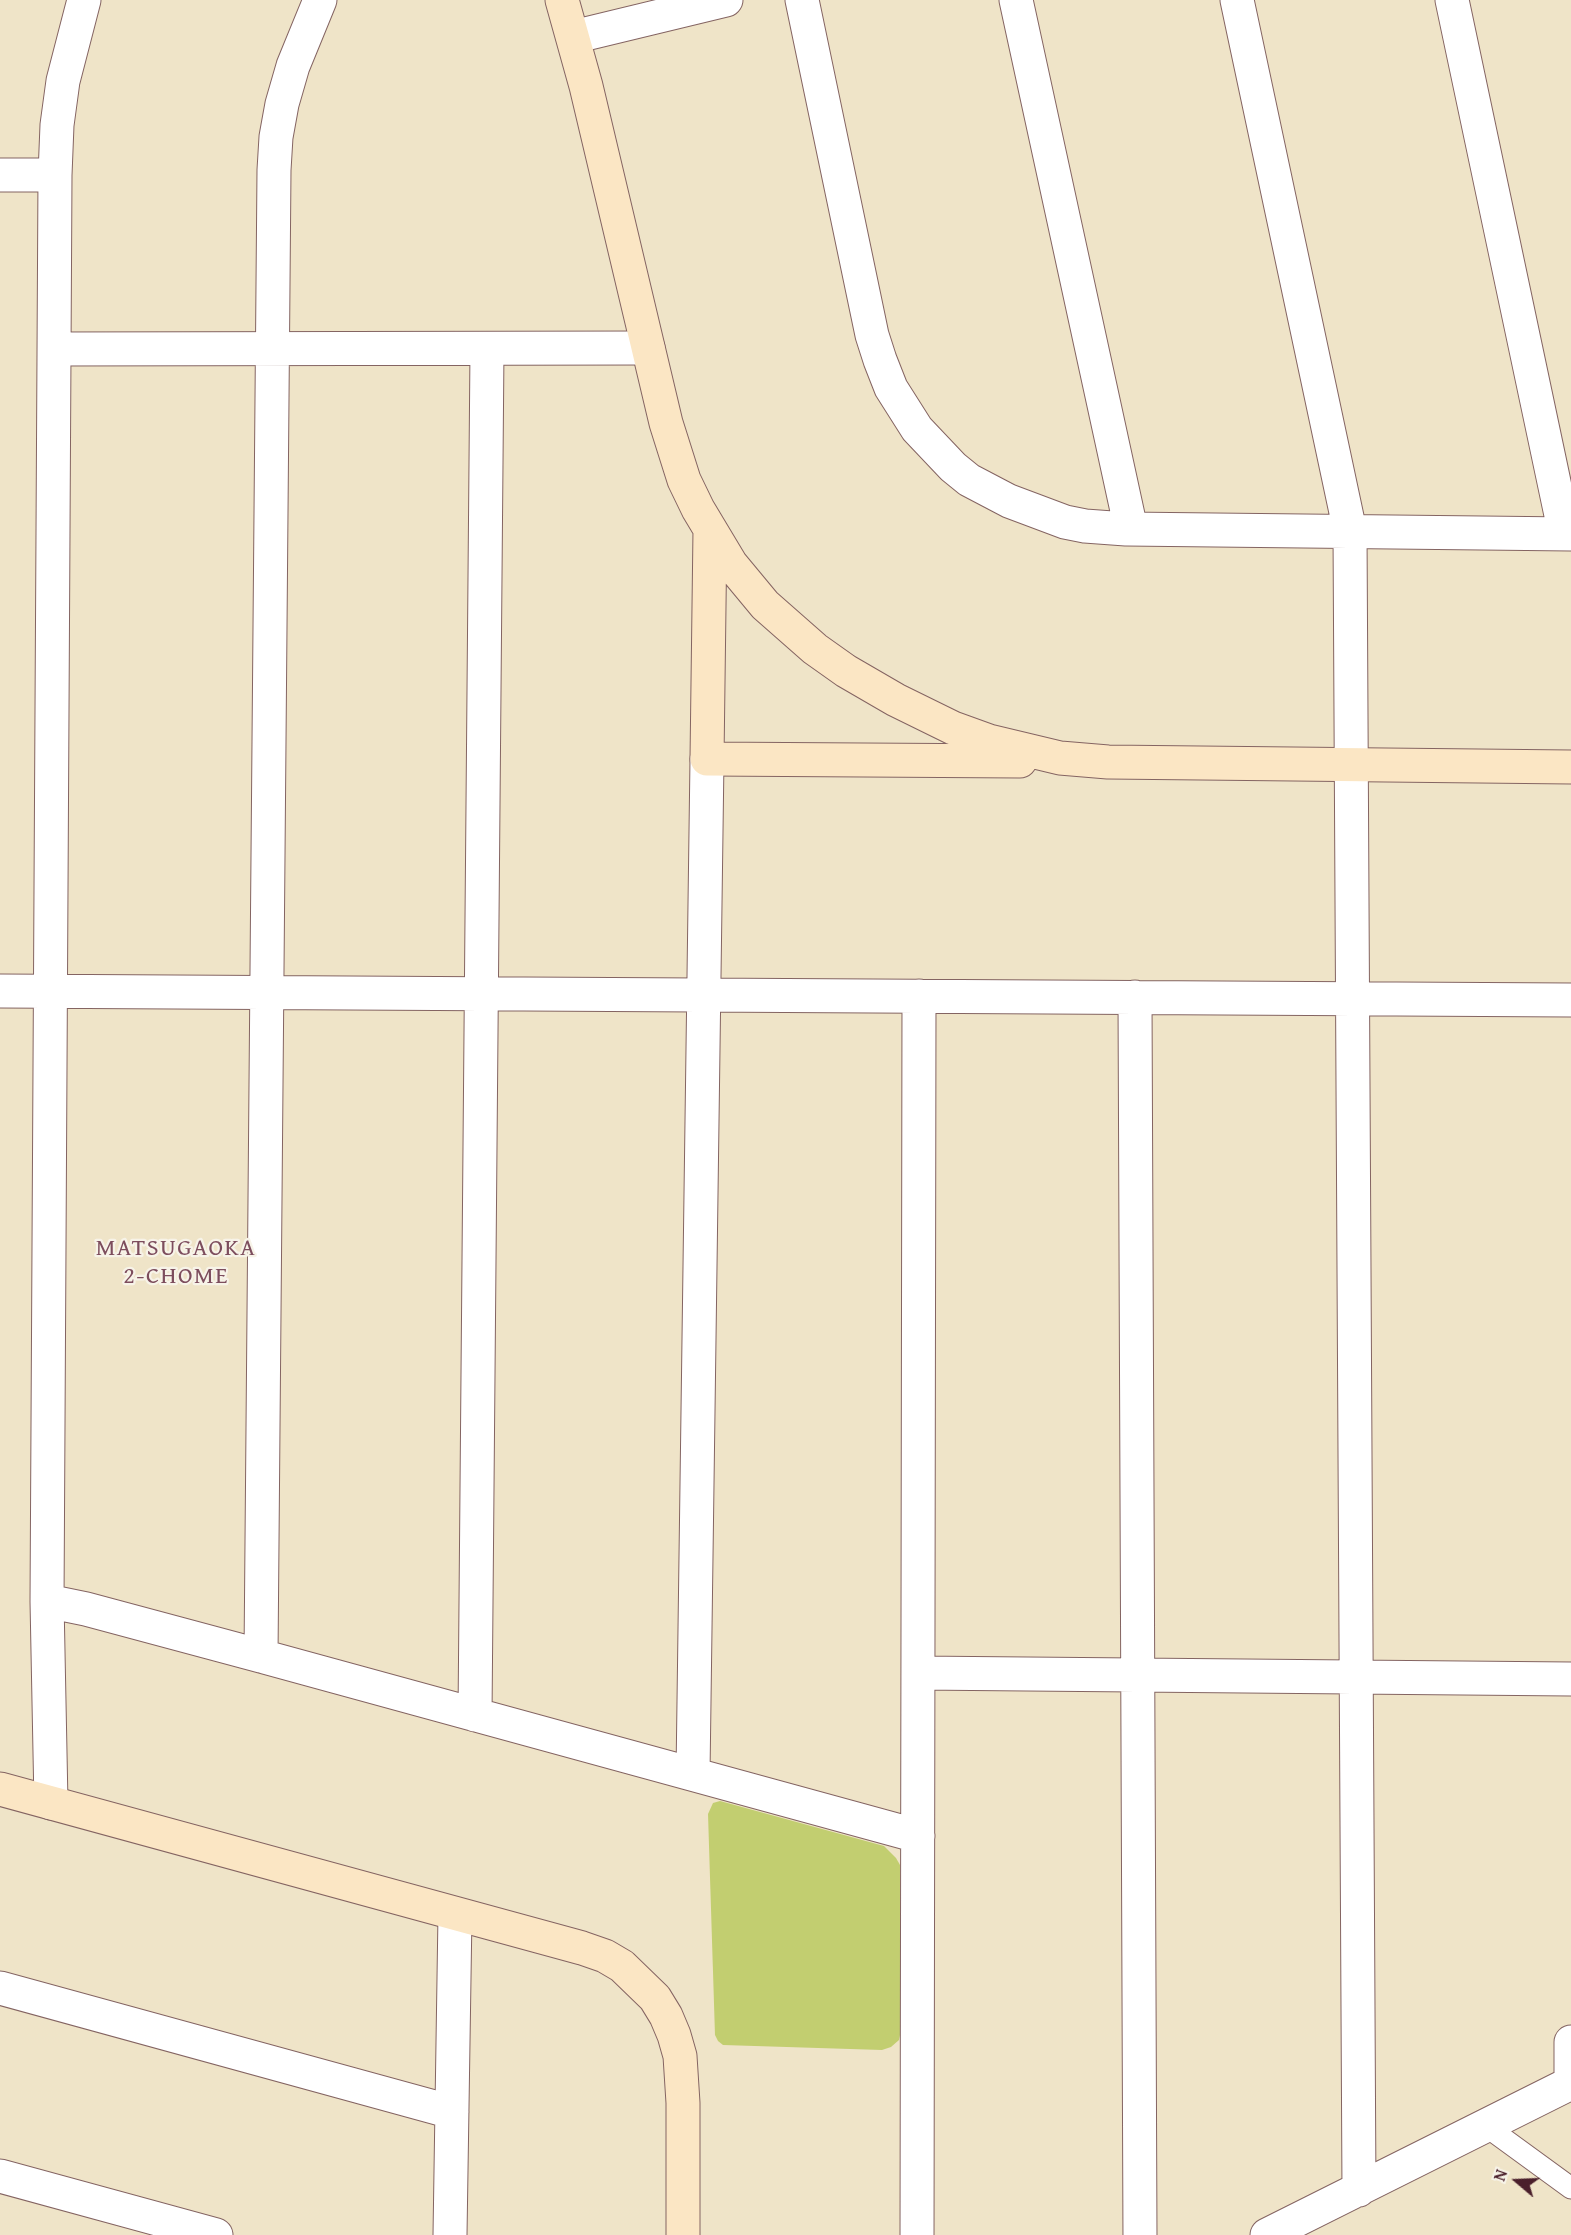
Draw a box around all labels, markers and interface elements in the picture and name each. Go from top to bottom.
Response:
district label: MATSUGAOKA 2-CHOME [96,1235,256,1291]
north arrow [1487,2151,1547,2211]
text: N [1487,2166,1513,2184]

